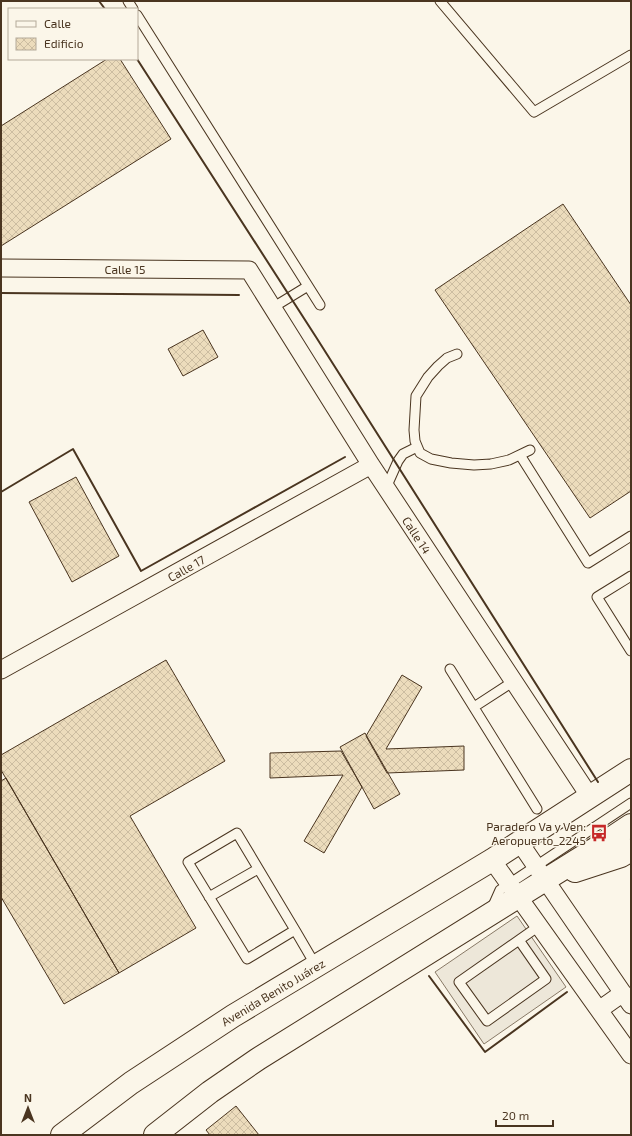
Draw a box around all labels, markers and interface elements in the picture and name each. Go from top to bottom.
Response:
legend [8,8,138,60]
text: Calle [44,16,71,30]
text: Edificio [44,36,84,50]
street label: Calle 15 [105,262,145,276]
street label: Calle 14 [400,514,434,556]
street label: Calle 17 [165,552,207,584]
place label: Paradero Va y Ven: Aeropuerto_2245 [486,819,586,847]
bus stop icon: Paradero Va y Ven: Aeropuerto_2245 [589,823,609,843]
street label: Avenida Benito Juárez [219,955,327,1029]
north arrow [8,1088,48,1128]
text: N [24,1091,32,1104]
scale bar [496,1102,553,1128]
text: 20 m [502,1108,529,1122]

